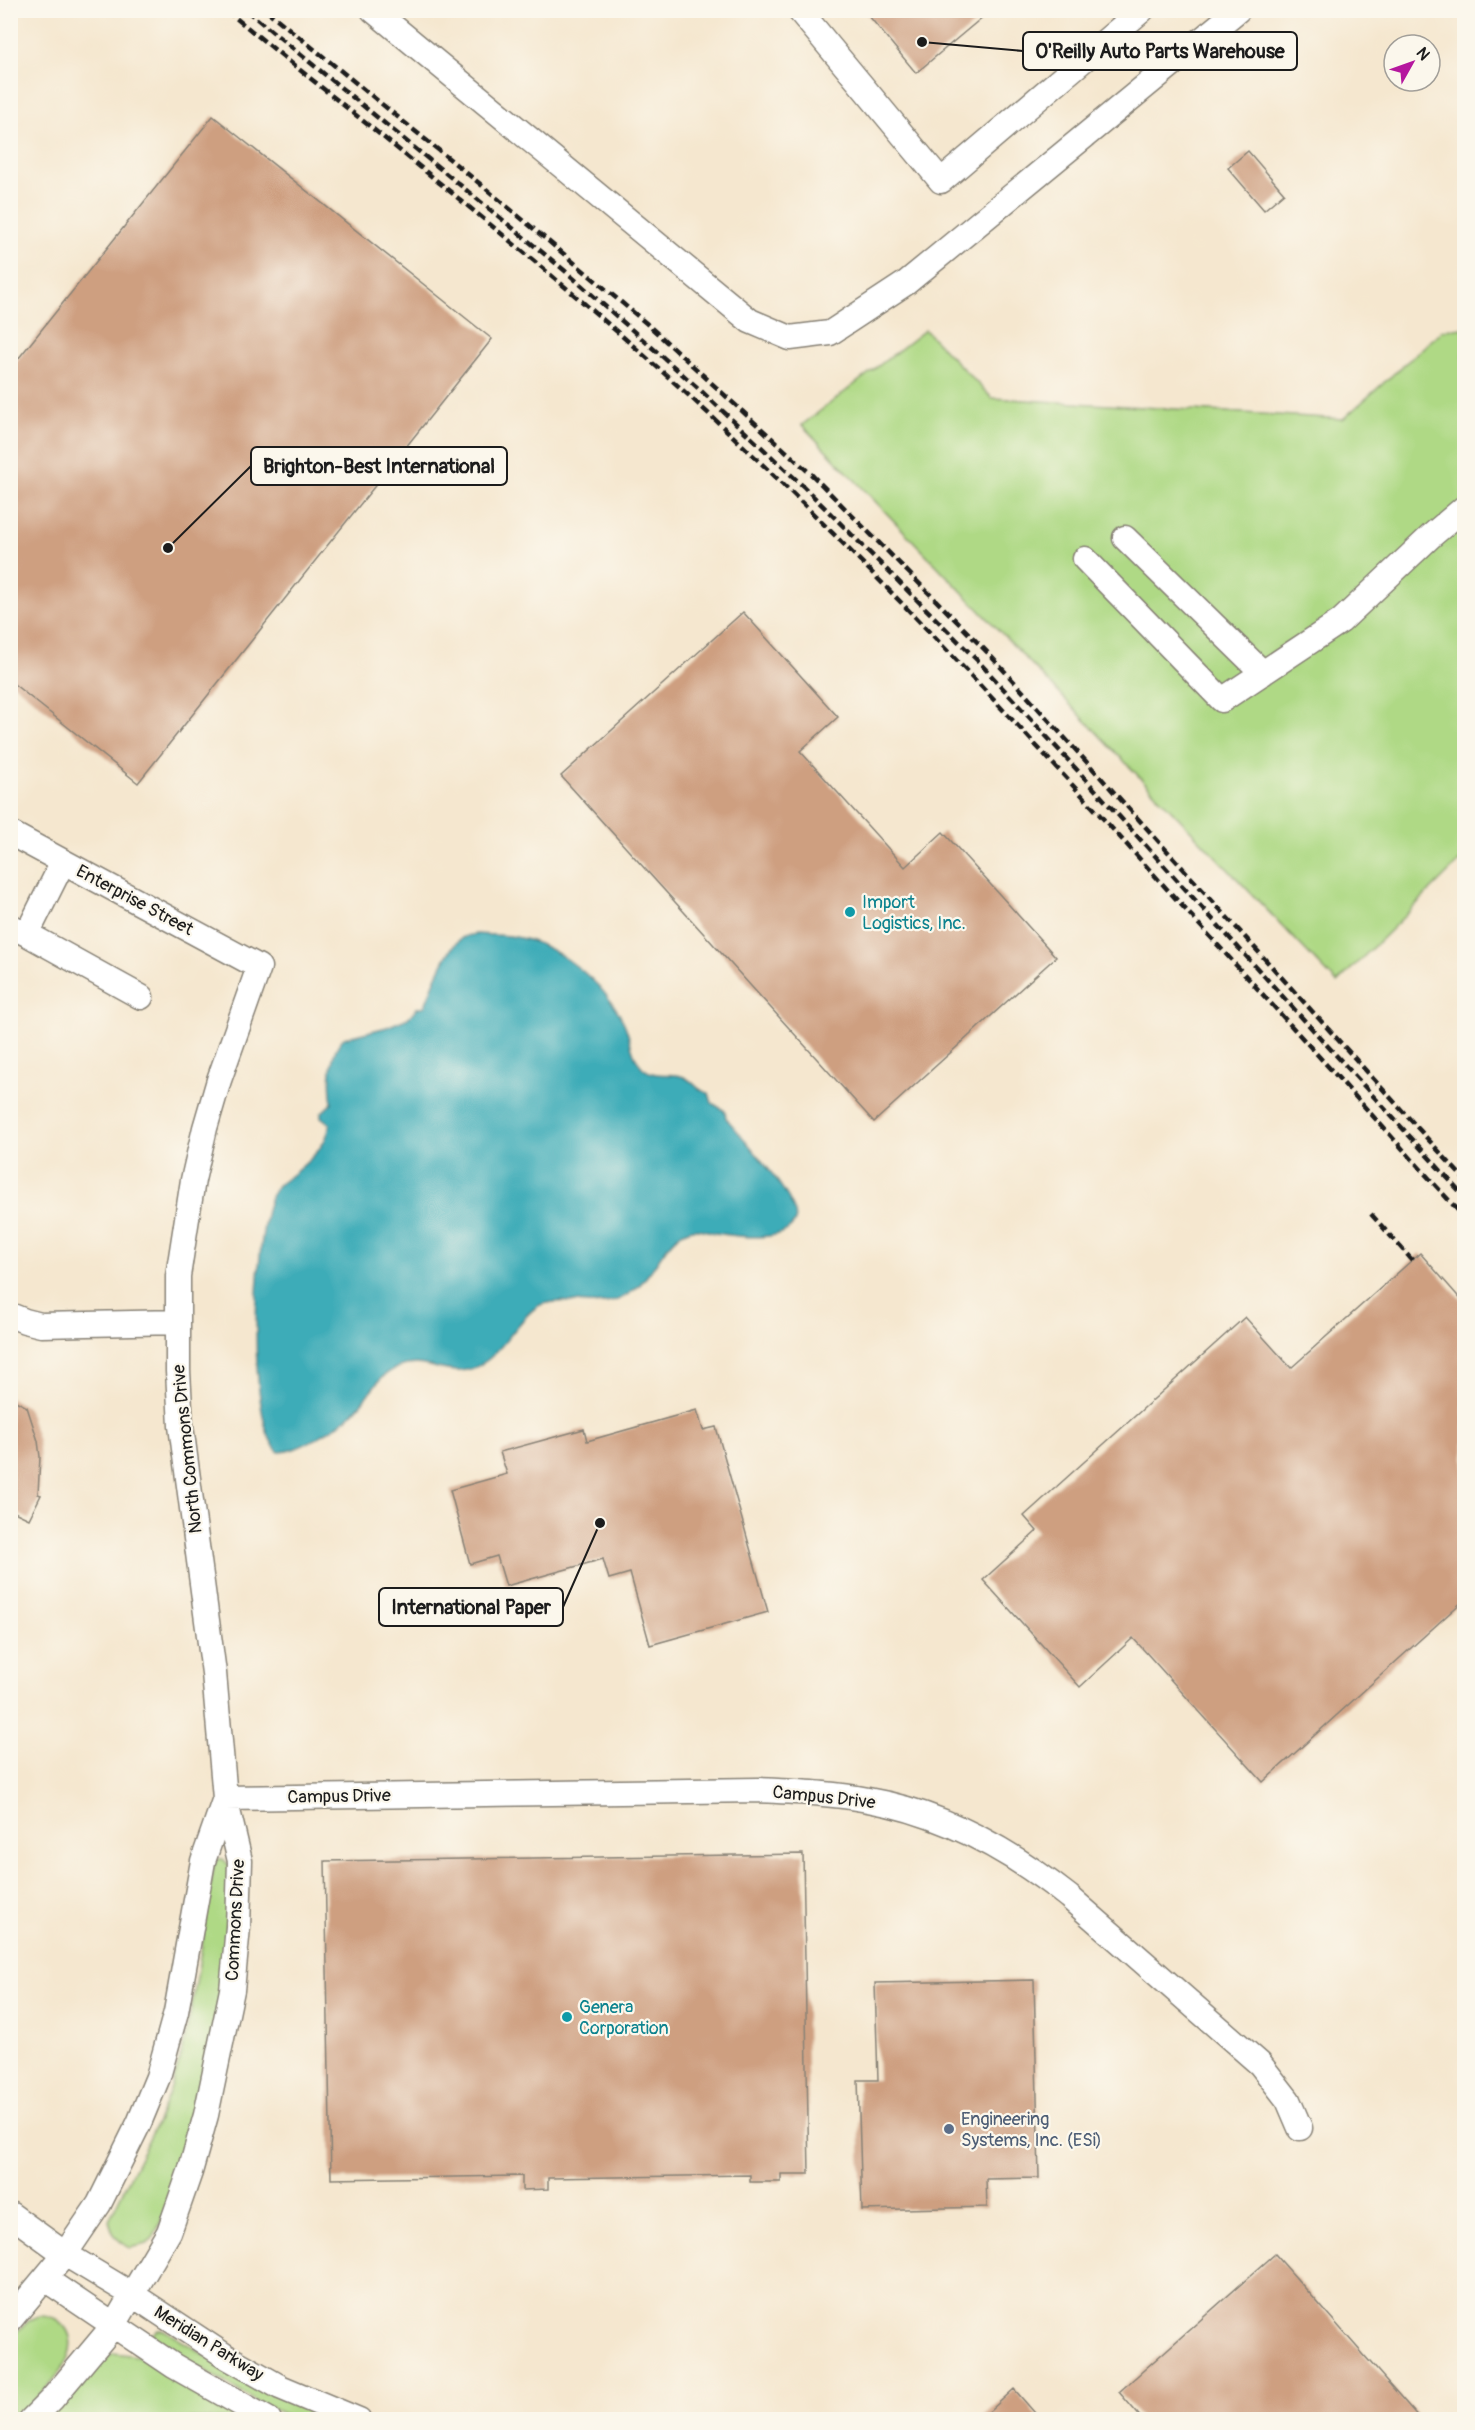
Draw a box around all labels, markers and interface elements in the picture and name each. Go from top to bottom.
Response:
callout: O'Reilly Auto Parts Warehouse [1023,32,1297,70]
north arrow [1382,33,1442,93]
text: O'Reilly Auto Parts Warehouse [1035,39,1286,64]
text: N [1412,43,1434,65]
callout: Brighton-Best International [251,447,507,485]
text: Brighton-Best International [263,454,495,479]
street label: Enterprise Street [72,860,198,941]
place label: Import Logistics, Inc. [862,891,966,935]
marker: Import Logistics, Inc. [843,905,857,919]
street label: North Commons Drive [167,1363,208,1535]
callout: International Paper [379,1588,563,1626]
text: International Paper [391,1595,552,1620]
street label: Campus Drive [771,1781,877,1814]
street label: Campus Drive [287,1784,391,1809]
street label: Commons Drive [221,1858,250,1981]
place label: Genera Corporation [579,1996,669,2040]
marker: Genera Corporation [560,2010,574,2024]
place label: Engineering Systems, Inc. (ESi) [961,2108,1102,2152]
marker: Engineering Systems, Inc. (ESi) [942,2122,956,2136]
street label: Meridian Parkway [150,2301,268,2386]

